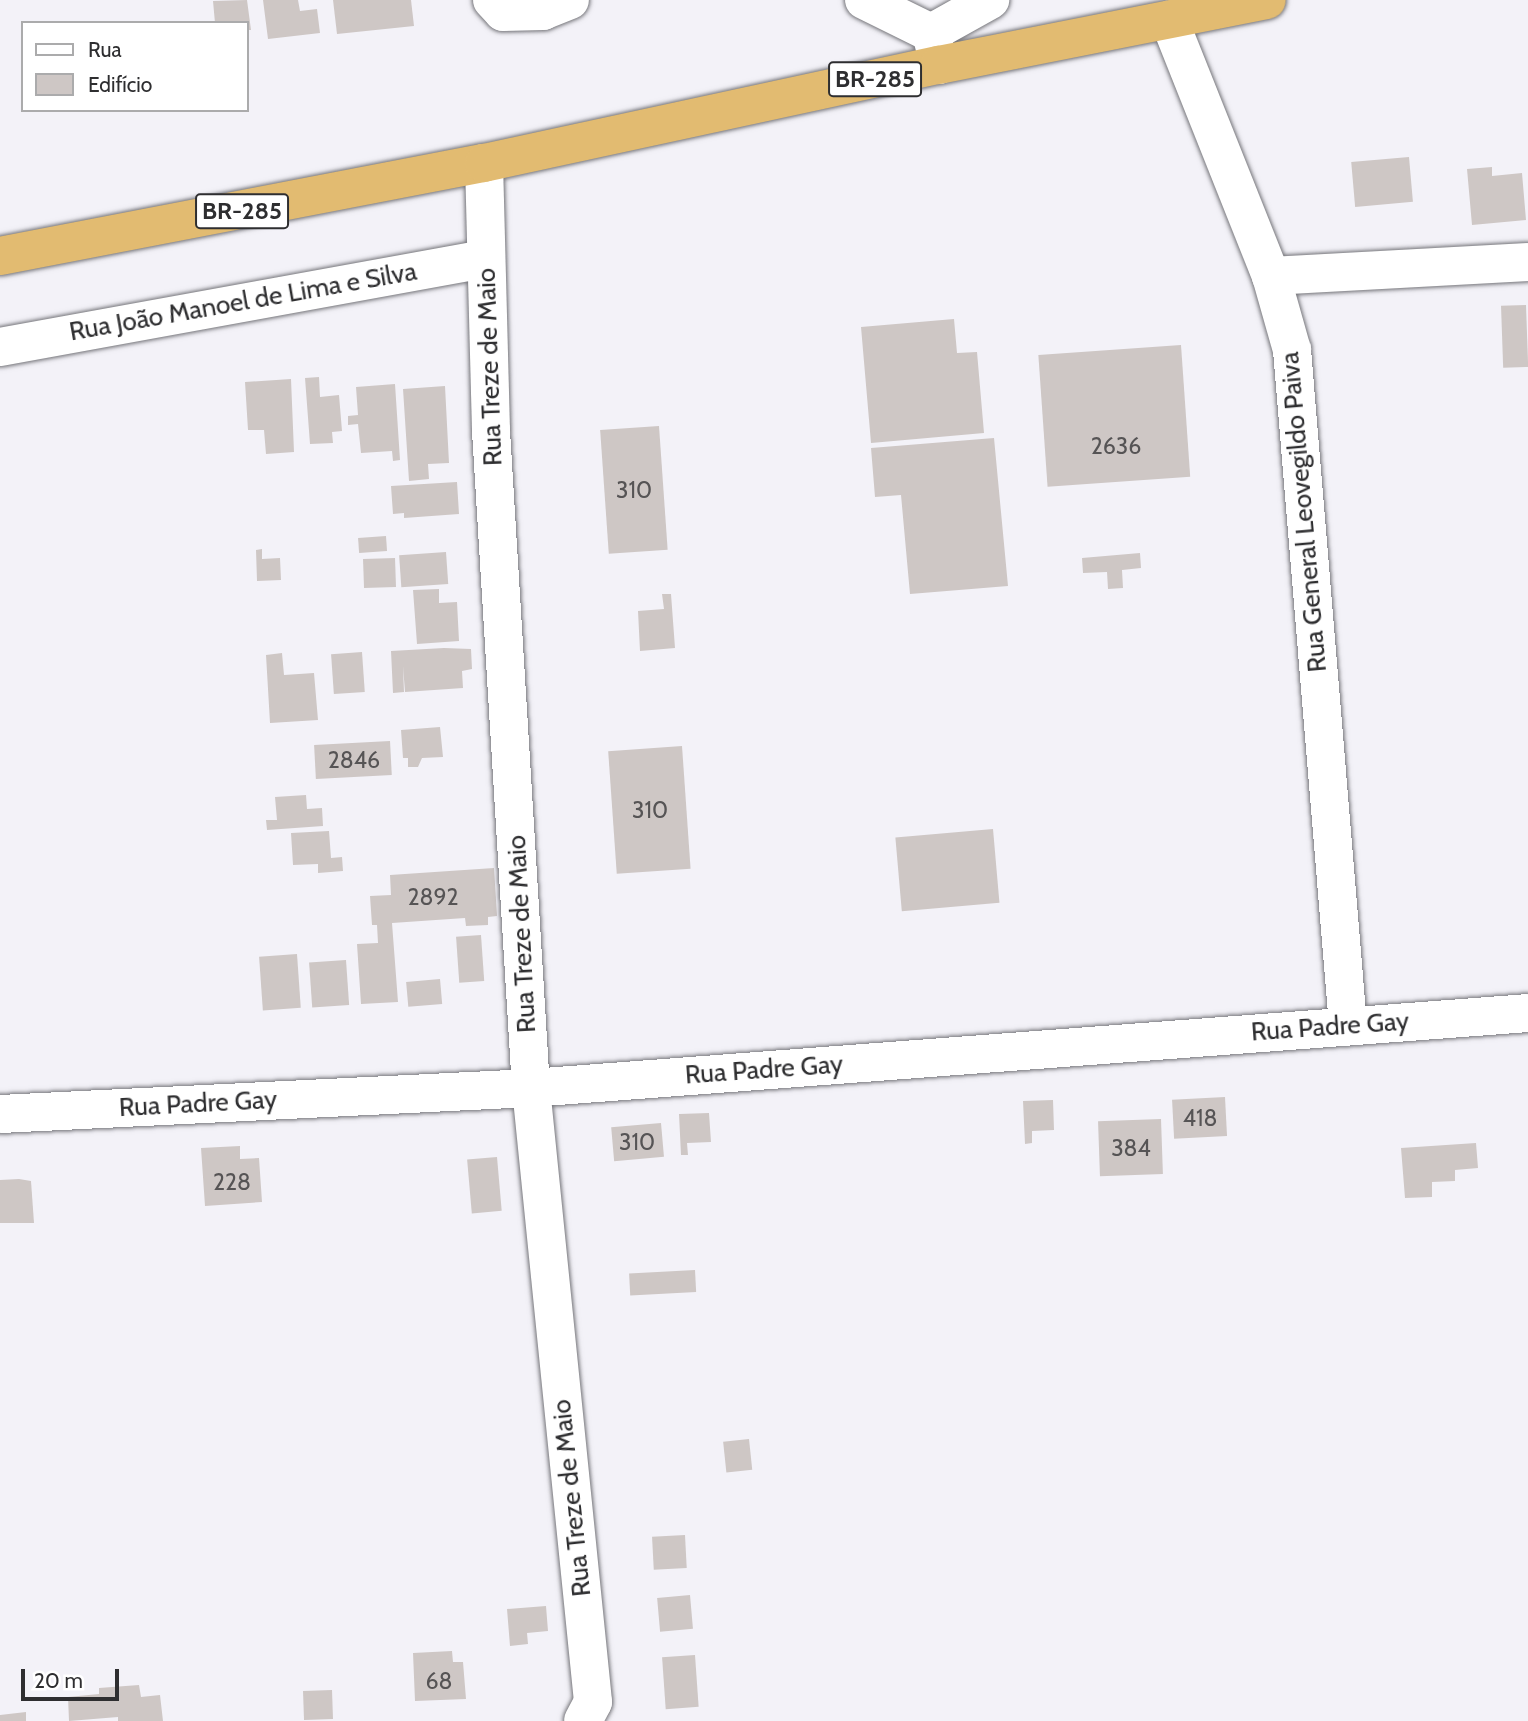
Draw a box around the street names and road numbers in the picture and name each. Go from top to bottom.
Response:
road number: BR-285 [828,58,922,100]
road number: BR-285 [195,190,289,232]
street label: Rua João Manoel de Lima e Silva [67,256,419,348]
street label: Rua Treze de Maio [471,267,509,467]
street label: Rua General Leovegildo Paiva [1274,351,1334,673]
street label: Rua Treze de Maio [501,834,543,1034]
street label: Rua Padre Gay [1250,1006,1410,1048]
street label: Rua Padre Gay [684,1049,844,1091]
street label: Rua Padre Gay [118,1084,278,1124]
street label: Rua Treze de Maio [546,1398,598,1598]

